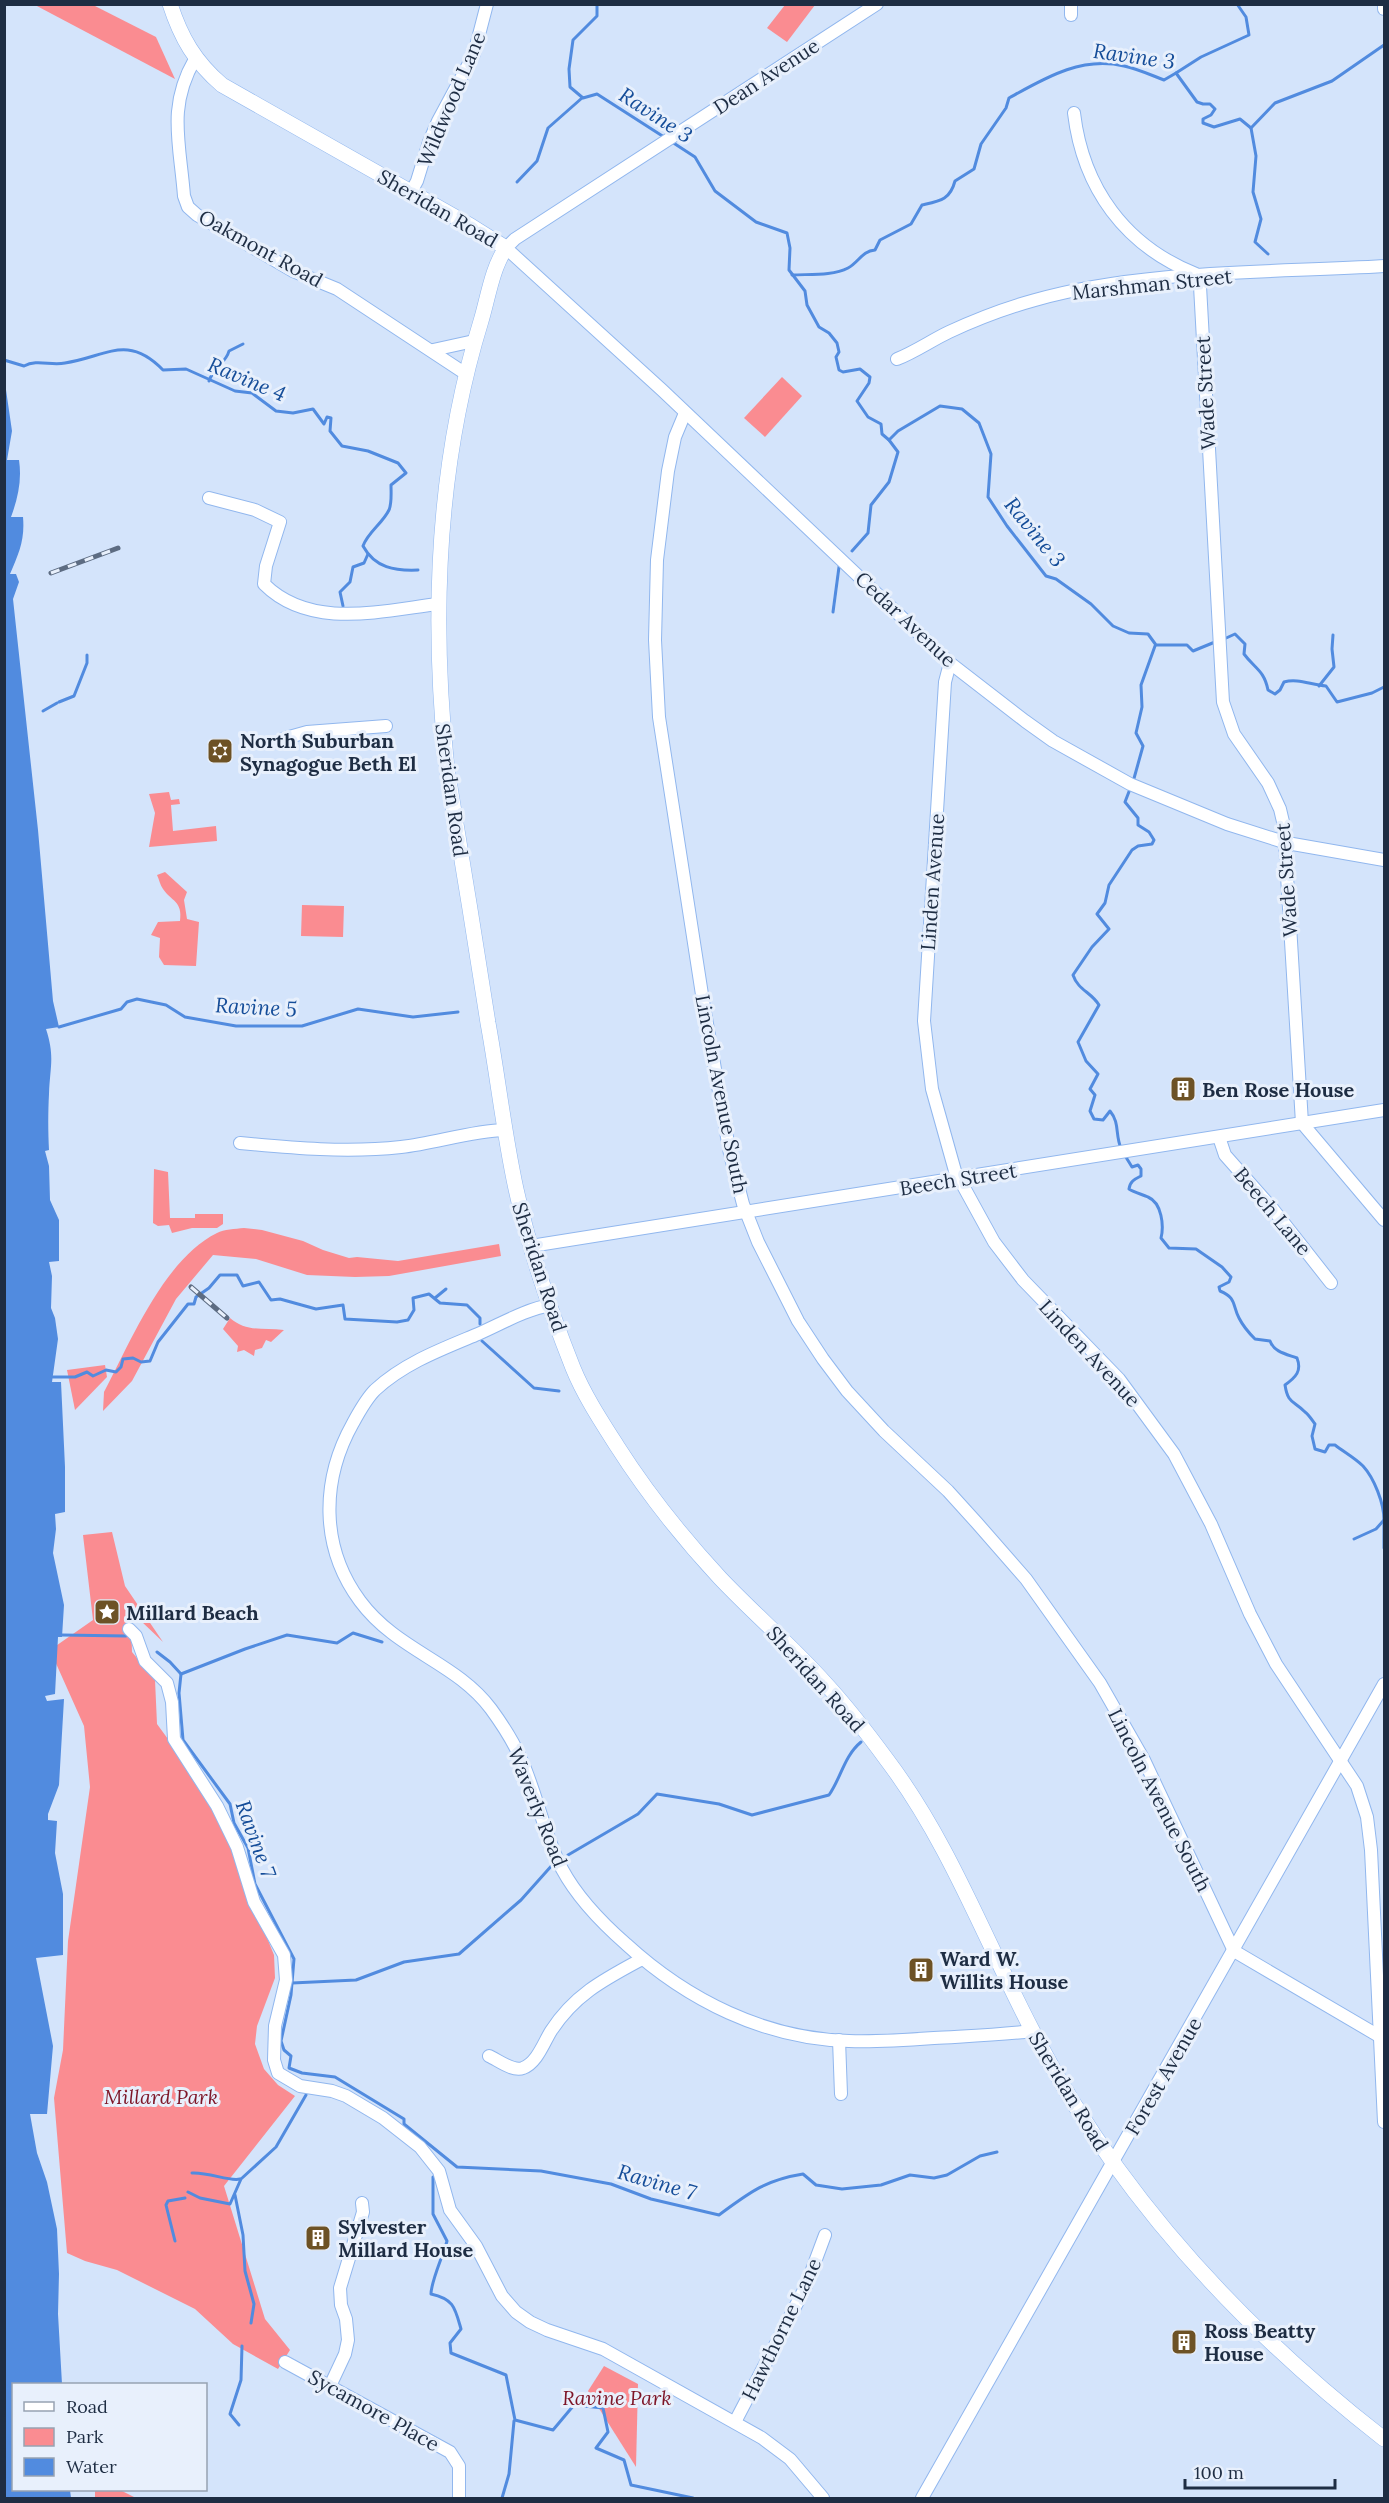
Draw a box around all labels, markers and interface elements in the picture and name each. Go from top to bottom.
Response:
street label: Wildwood Lane [411,28,491,170]
street label: Dean Avenue [708,32,824,120]
water label: Ravine 3 [1091,37,1177,75]
water label: Ravine 3 [614,81,698,149]
street label: Sheridan Road [373,164,503,252]
street label: Oakmont Road [195,204,327,292]
street label: Marshman Street [1071,263,1234,305]
street label: Wade Street [1190,335,1220,451]
water label: Ravine 4 [204,351,290,407]
water label: Ravine 3 [999,491,1071,573]
street label: Cedar Avenue [850,566,962,672]
street label: Sheridan Road [430,722,474,858]
place label: North Suburban Synagogue Beth El [240,728,416,776]
synagogue icon: North Suburban Synagogue Beth El [205,736,235,766]
street label: Linden Avenue [915,812,949,951]
street label: Wade Street [1270,822,1302,938]
water label: Ravine 5 [214,991,298,1023]
street label: Lincoln Avenue South [690,992,754,1196]
building icon: Ben Rose House [1168,1074,1198,1104]
place label: Ben Rose House [1202,1077,1354,1102]
street label: Beech Street [898,1157,1019,1201]
street label: Beech Lane [1229,1162,1317,1260]
street label: Sheridan Road [507,1199,573,1335]
street label: Linden Avenue [1034,1294,1146,1412]
place icon: Millard Beach [92,1597,122,1627]
place label: Millard Beach [126,1600,259,1625]
street label: Sheridan Road [762,1621,870,1737]
street label: Lincoln Avenue South [1103,1704,1217,1896]
street label: Waverly Road [503,1744,573,1870]
water label: Ravine 7 [230,1797,283,1882]
place label: Ward W. Willits House [940,1946,1069,1994]
building icon: Ward W. Willits House [906,1955,936,1985]
street label: Forest Avenue [1119,2013,1207,2139]
street label: Sheridan Road [1024,2027,1114,2155]
park label: Millard Park [104,2084,218,2109]
water label: Ravine 7 [615,2158,700,2206]
place label: Sylvester Millard House [338,2214,473,2262]
building icon: Sylvester Millard House [303,2223,333,2253]
street label: Hawthorne Lane [736,2254,826,2404]
place label: Ross Beatty House [1204,2318,1315,2366]
building icon: Ross Beatty House [1169,2327,1199,2357]
street label: Sycamore Place [304,2364,444,2456]
legend [12,2383,207,2491]
park label: Ravine Park [562,2385,672,2410]
text: Road [66,2395,108,2418]
text: Park [66,2425,104,2448]
scale bar [1185,2452,1335,2490]
text: Water [66,2455,117,2478]
text: 100 m [1194,2461,1244,2484]

